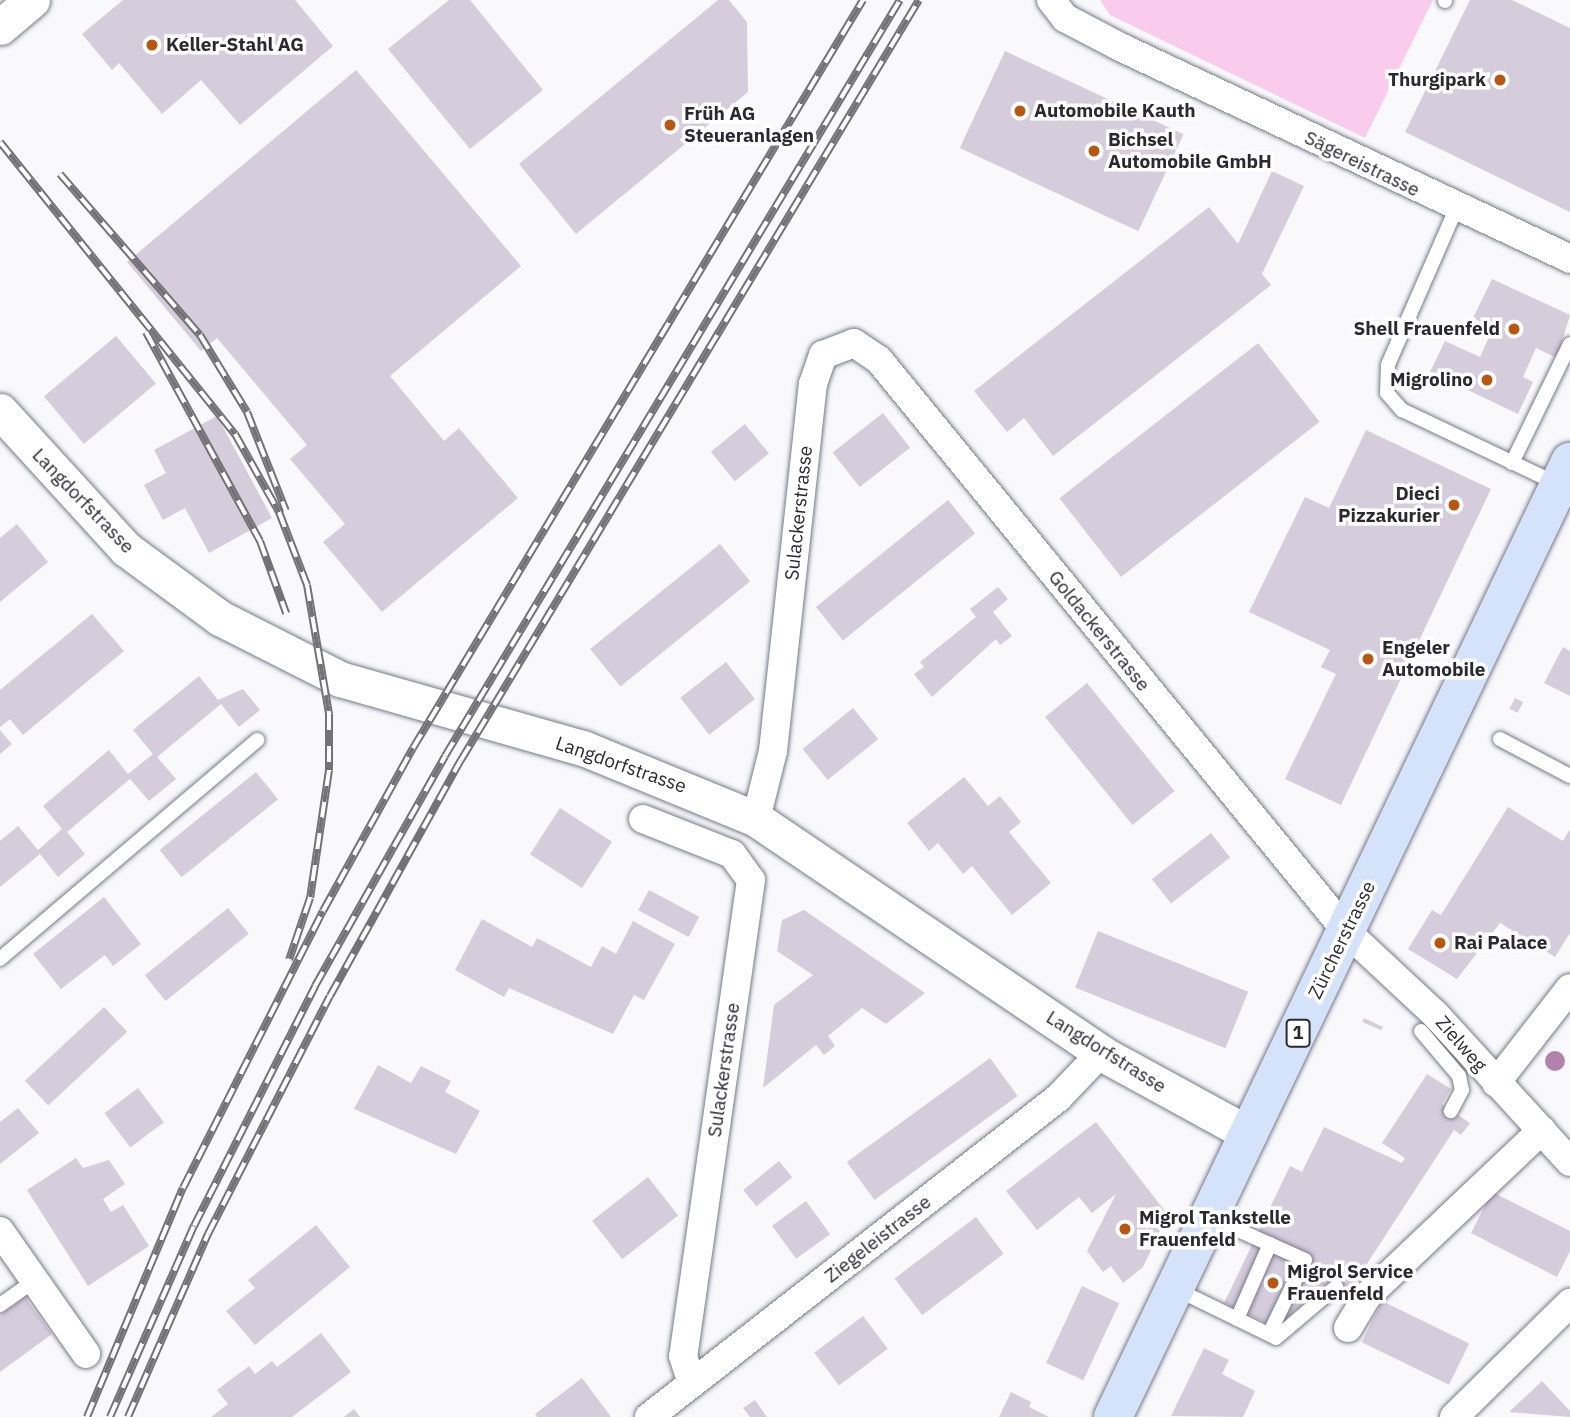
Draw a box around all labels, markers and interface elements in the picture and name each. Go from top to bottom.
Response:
place label: Keller-Stahl AG [166,34,304,56]
marker: Keller-Stahl AG [144,37,160,53]
place label: Thurgipark [1388,69,1486,91]
marker: Thurgipark [1492,72,1508,88]
place label: Automobile Kauth [1034,100,1196,122]
place label: Früh AG Steueranlagen [684,103,814,147]
marker: Automobile Kauth [1012,103,1028,119]
marker: Früh AG Steueranlagen [662,117,678,133]
street label: Sägereistrasse [1301,126,1423,202]
place label: Bichsel Automobile GmbH [1108,129,1272,173]
marker: Bichsel Automobile GmbH [1086,143,1102,159]
place label: Shell Frauenfeld [1353,318,1500,340]
marker: Shell Frauenfeld [1506,321,1522,337]
place label: Migrolino [1390,369,1473,391]
marker: Migrolino [1479,372,1495,388]
street label: Langdorfstrasse [27,444,139,558]
street label: Sulackerstrasse [781,444,817,582]
place label: Dieci Pizzakurier [1338,483,1440,527]
marker: Dieci Pizzakurier [1446,497,1462,513]
street label: Goldackerstrasse [1043,566,1155,696]
place label: Engeler Automobile [1382,637,1485,681]
marker: Engeler Automobile [1360,651,1376,667]
street label: Langdorfstrasse [553,732,689,798]
street label: Zürcherstrasse [1304,877,1380,1003]
place label: Rai Palace [1454,932,1547,954]
marker: Rai Palace [1432,935,1448,951]
street label: Sulackerstrasse [703,1001,745,1139]
street label: Langdorfstrasse [1042,1006,1170,1098]
street label: Zielweg [1431,1012,1491,1076]
road number: 1 [1284,1018,1312,1048]
street label: Ziegeleistrasse [820,1190,936,1288]
place label: Migrol Tankstelle Frauenfeld [1139,1207,1291,1251]
marker: Migrol Tankstelle Frauenfeld [1117,1221,1133,1237]
place label: Migrol Service Frauenfeld [1287,1261,1413,1305]
marker: Migrol Service Frauenfeld [1265,1275,1281,1291]

